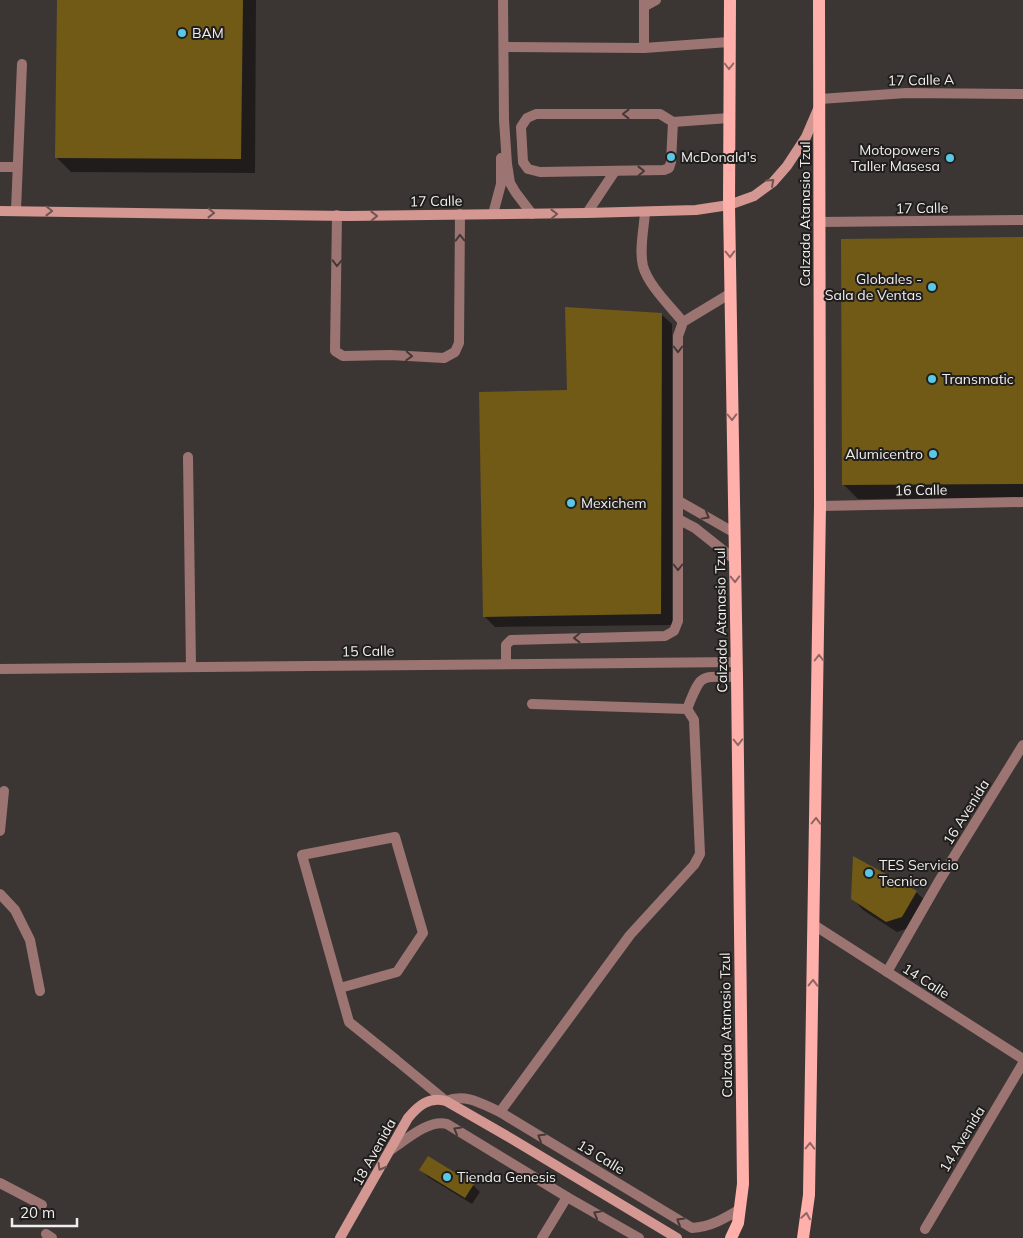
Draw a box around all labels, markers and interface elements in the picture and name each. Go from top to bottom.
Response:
place label: BAM [192,24,224,42]
marker: BAM [176,27,188,39]
one-way arrow [724,62,734,70]
street label: 17 Calle A [888,70,955,90]
one-way arrow [622,109,630,119]
street label: Calzada Atanasio Tzul [796,141,814,287]
place label: Motopowers Taller Masesa [851,141,940,175]
place label: McDonald's [681,148,757,166]
marker: McDonald's [665,151,677,163]
marker: Motopowers Taller Masesa [944,152,956,164]
one-way arrow [638,166,645,176]
one-way arrow [765,179,774,188]
street label: 17 Calle [410,192,462,210]
street label: 17 Calle [896,199,948,217]
one-way arrow [45,206,53,216]
one-way arrow [208,208,215,218]
one-way arrow [550,208,558,219]
one-way arrow [370,210,378,221]
one-way arrow [455,234,465,242]
one-way arrow [725,250,735,258]
one-way arrow [332,260,342,268]
place label: Globales - Sala de Ventas [825,270,922,304]
marker: Globales - Sala de Ventas [926,281,938,293]
one-way arrow [673,346,683,354]
one-way arrow [405,351,413,362]
place label: Transmatic [942,370,1014,388]
marker: Transmatic [926,373,938,385]
one-way arrow [727,413,737,421]
place label: Alumicentro [845,445,923,463]
marker: Alumicentro [927,448,939,460]
street label: 16 Calle [895,481,947,499]
place label: Mexichem [581,494,646,512]
marker: Mexichem [565,497,577,509]
one-way arrow [701,510,710,520]
street label: Calzada Atanasio Tzul [711,547,731,693]
one-way arrow [673,564,683,572]
one-way arrow [730,576,740,583]
one-way arrow [573,633,580,643]
street label: 15 Calle [342,642,394,660]
one-way arrow [814,654,824,662]
one-way arrow [733,738,743,746]
street label: 16 Avenida [939,776,993,848]
one-way arrow [811,817,821,824]
place label: TES Servicio Tecnico [879,856,959,890]
marker: TES Servicio Tecnico [863,867,875,879]
street label: Calzada Atanasio Tzul [716,952,736,1098]
street label: 14 Calle [899,959,953,1003]
one-way arrow [808,979,818,987]
street label: 14 Avenida [935,1103,989,1175]
street label: 18 Avenida [348,1115,400,1189]
one-way arrow [454,1127,463,1137]
one-way arrow [538,1134,547,1144]
street label: 13 Calle [574,1136,628,1178]
one-way arrow [805,1142,815,1150]
one-way arrow [378,1162,388,1171]
place label: Tienda Genesis [457,1168,556,1186]
marker: Tienda Genesis [441,1171,453,1183]
scale bar [12,1196,78,1228]
text: 20 m [20,1203,55,1222]
one-way arrow [593,1210,602,1220]
one-way arrow [801,1212,811,1221]
one-way arrow [677,1218,686,1228]

